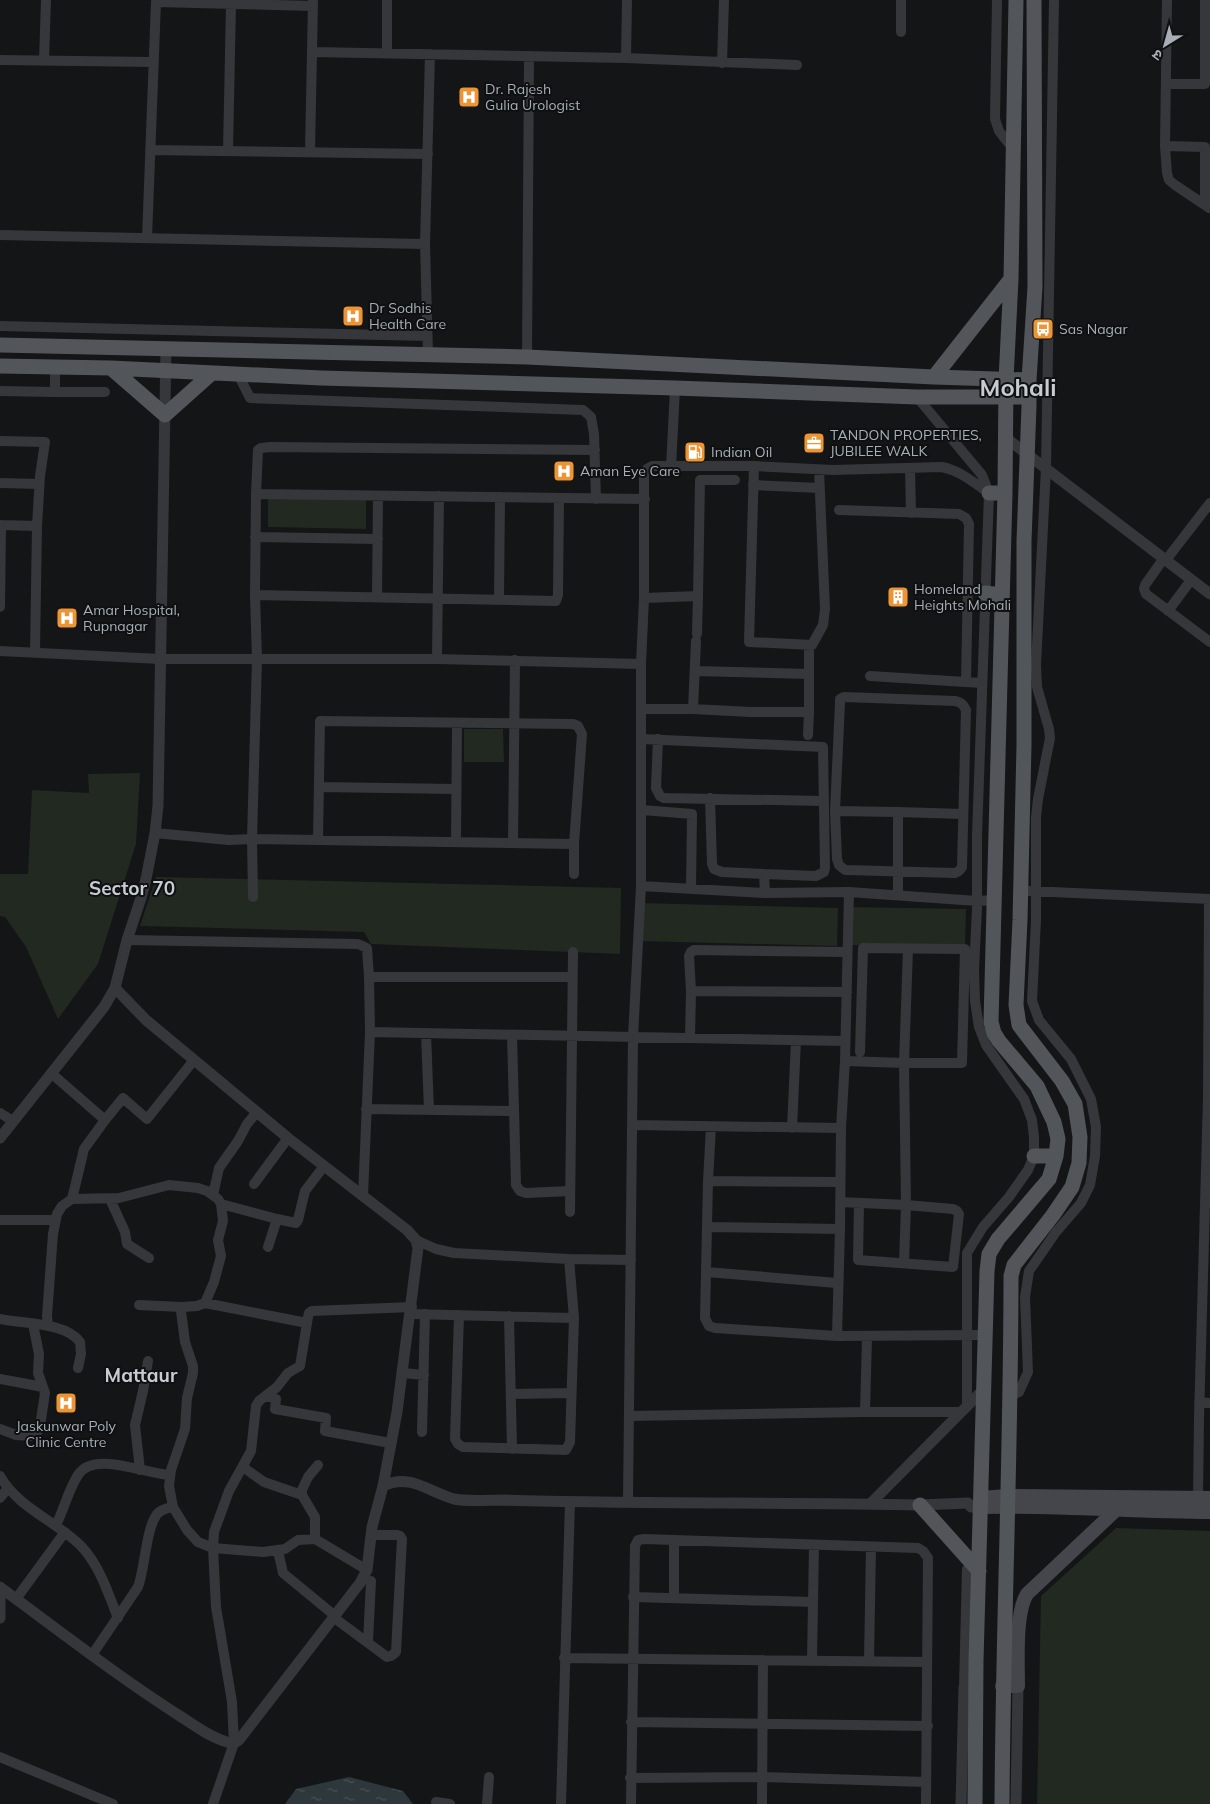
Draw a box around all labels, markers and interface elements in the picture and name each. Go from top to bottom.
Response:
north arrow [1140,20,1190,70]
text: उ [1148,45,1166,65]
place label: Dr. Rajesh Gulia Urologist [485,80,580,114]
hospital icon: Dr. Rajesh Gulia Urologist [457,85,481,109]
place label: Dr Sodhis Health Care [369,299,446,333]
hospital icon: Dr Sodhis Health Care [341,304,365,328]
bus stop icon: Sas Nagar [1031,317,1055,341]
place label: Sas Nagar [1059,320,1128,338]
district label: Mohali [980,372,1056,402]
place label: TANDON PROPERTIES, JUBILEE WALK [830,426,982,460]
office icon: TANDON PROPERTIES, JUBILEE WALK [802,431,826,455]
fuel station icon: Indian Oil [683,440,707,464]
place label: Indian Oil [711,443,772,461]
hospital icon: Aman Eye Care [552,459,576,483]
place label: Aman Eye Care [580,462,680,480]
place label: Homeland Heights Mohali [914,580,1011,614]
building icon: Homeland Heights Mohali [886,585,910,609]
place label: Amar Hospital, Rupnagar [83,601,180,635]
hospital icon: Amar Hospital, Rupnagar [55,606,79,630]
district label: Sector 70 [89,876,175,900]
district label: Mattaur [105,1363,178,1387]
hospital icon: Jaskunwar Poly Clinic Centre [54,1391,78,1415]
place label: Jaskunwar Poly Clinic Centre [16,1417,117,1451]

